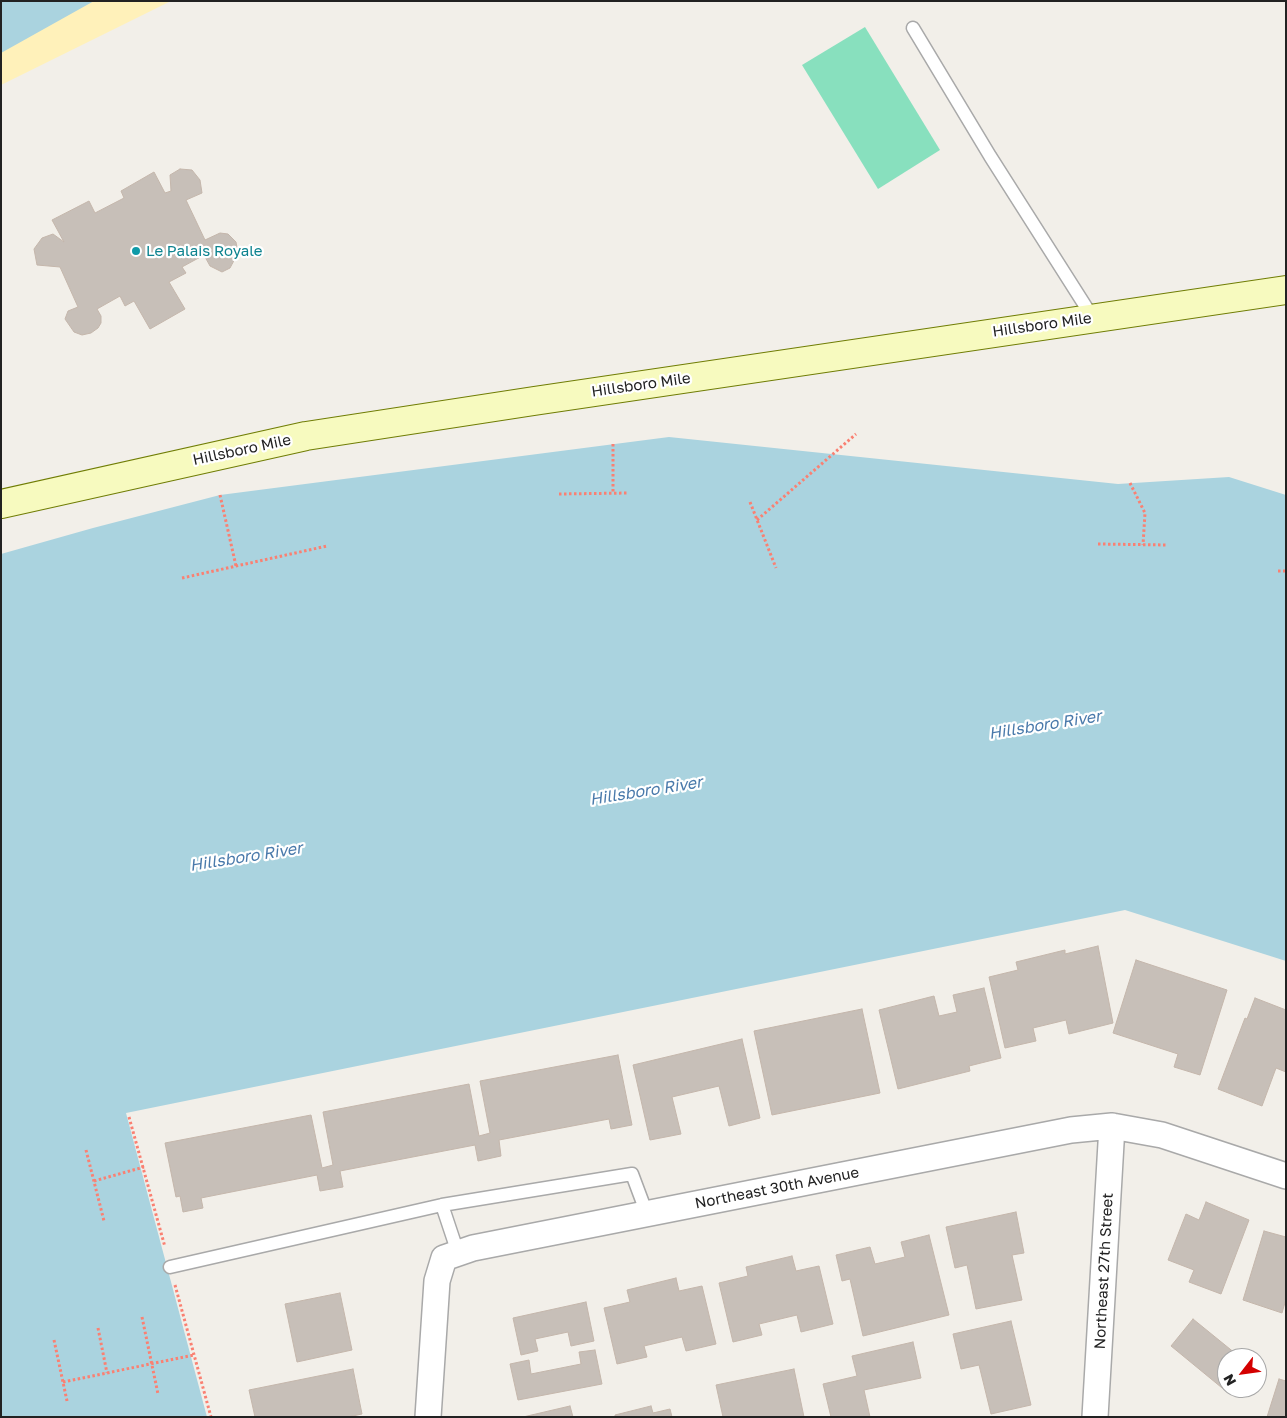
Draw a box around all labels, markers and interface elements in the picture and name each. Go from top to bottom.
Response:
place label: Le Palais Royale [146,242,263,260]
marker: Le Palais Royale [130,245,142,257]
street label: Hillsboro Mile [991,309,1093,341]
street label: Hillsboro Mile [590,369,692,401]
street label: Hillsboro Mile [191,431,293,469]
water label: Hillsboro River [987,707,1103,743]
water label: Hillsboro River [588,773,704,809]
water label: Hillsboro River [188,839,304,875]
street label: Northeast 30th Avenue [693,1163,861,1213]
street label: Northeast 27th Street [1091,1192,1117,1350]
north arrow [1217,1348,1267,1398]
text: N [1219,1371,1239,1389]

